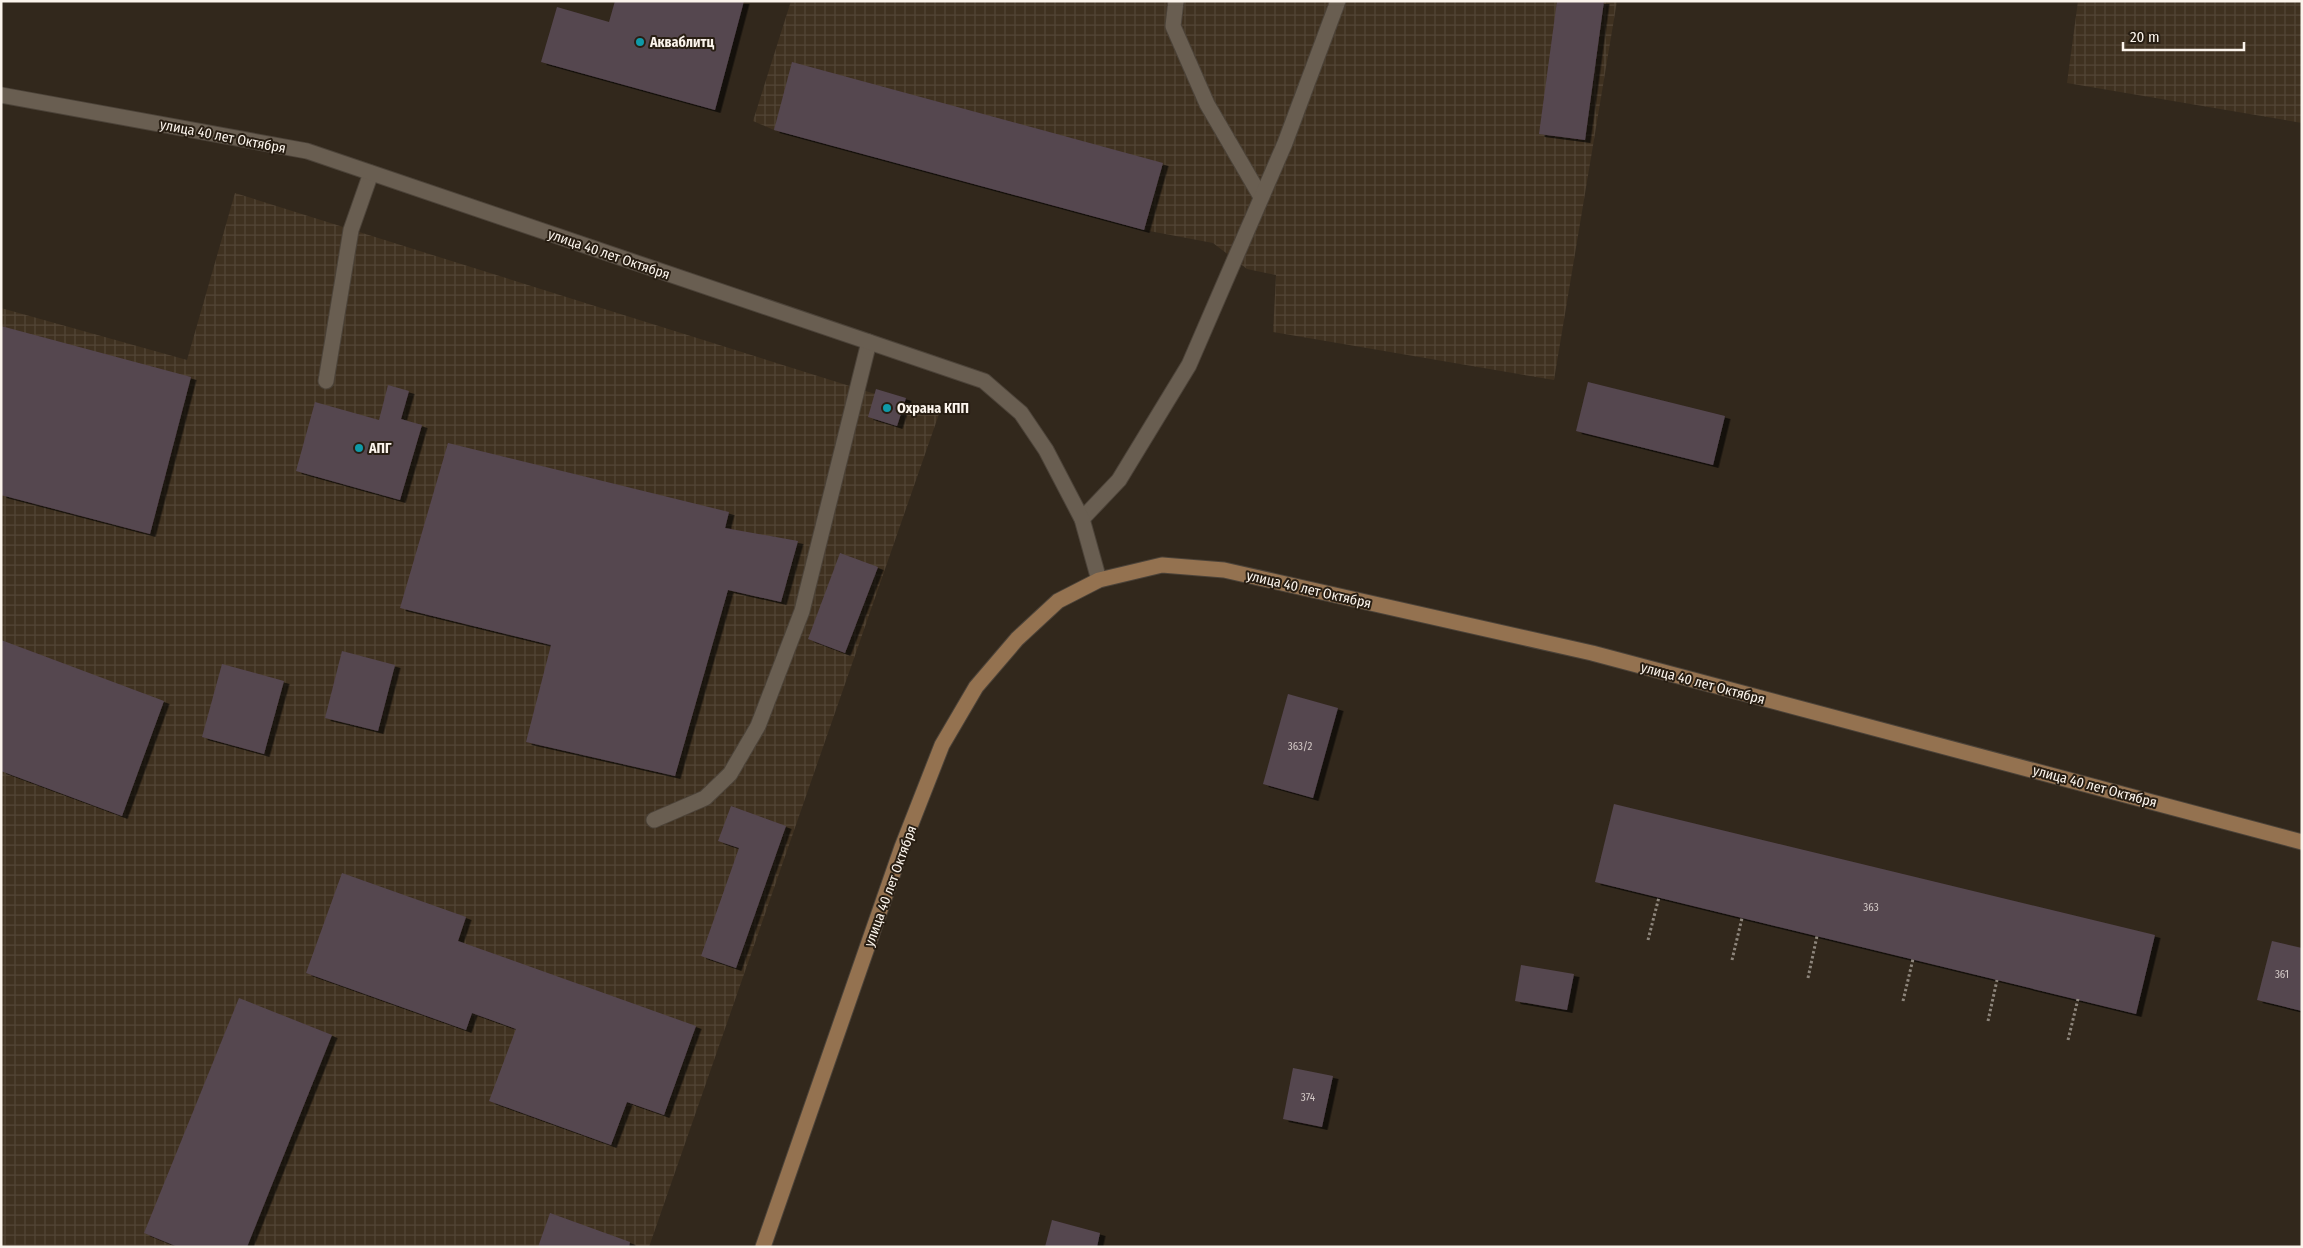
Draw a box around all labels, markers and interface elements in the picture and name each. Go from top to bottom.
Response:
scale bar [2123,20,2244,52]
text: 20 m [2130,28,2160,46]
place label: Акваблитц [649,34,714,51]
marker: Акваблитц [634,36,646,48]
street label: улица 40 лет Октября [159,116,287,157]
street label: улица 40 лет Октября [546,226,672,283]
place label: Охрана КПП [897,400,969,417]
marker: Охрана КПП [881,402,893,414]
place label: АПГ [368,440,392,457]
marker: АПГ [353,442,365,454]
street label: улица 40 лет Октября [1245,567,1373,612]
street label: улица 40 лет Октября [1639,659,1767,708]
house number: 363/2 [1288,740,1312,753]
street label: улица 40 лет Октября [2031,762,2159,811]
street label: улица 40 лет Октября [861,823,920,949]
house number: 363 [1863,901,1879,914]
house number: 361 [2275,968,2289,981]
house number: 374 [1301,1091,1316,1104]

